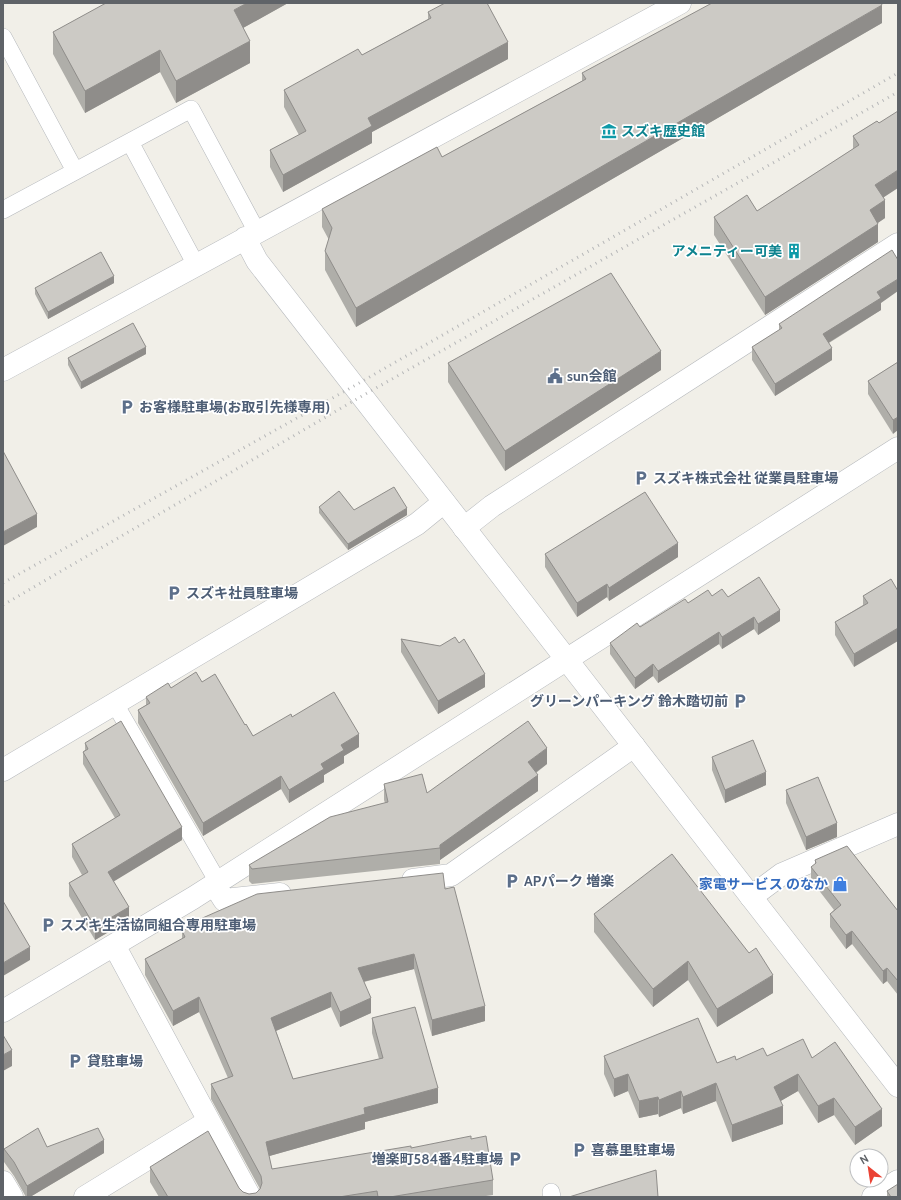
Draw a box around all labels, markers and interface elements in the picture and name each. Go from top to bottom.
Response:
museum icon: スズキ歴史館 [600,122,618,140]
place label: スズキ歴史館 [621,122,705,140]
place label: アメニティー可美 [672,242,782,260]
building icon: アメニティー可美 [785,242,803,260]
public building icon: sun会館 [546,367,564,385]
place label: sun会館 [567,367,616,385]
parking icon: お客様駐車場(お取引先様専用) [118,398,136,416]
place label: お客様駐車場(お取引先様専用) [139,398,330,416]
parking icon: スズキ株式会社 従業員駐車場 [632,469,650,487]
place label: スズキ株式会社 従業員駐車場 [653,469,838,487]
parking icon: スズキ社員駐車場 [165,584,183,602]
place label: スズキ社員駐車場 [186,584,298,602]
place label: グリーンパーキング 鈴木踏切前 [530,692,728,710]
parking icon: グリーンパーキング 鈴木踏切前 [731,692,749,710]
parking icon: APパーク 増楽 [503,872,521,890]
place label: APパーク 増楽 [524,872,614,890]
place label: 家電サービス のなか [699,875,828,893]
shop icon: 家電サービス のなか [831,875,849,893]
parking icon: スズキ生活協同組合専用駐車場 [39,916,57,934]
place label: スズキ生活協同組合専用駐車場 [60,916,256,934]
parking icon: 貸駐車場 [66,1052,84,1070]
place label: 貸駐車場 [87,1052,143,1070]
parking icon: 喜慕里駐車場 [570,1141,588,1159]
place label: 喜慕里駐車場 [591,1141,675,1159]
north arrow [849,1148,889,1188]
place label: 増楽町584番4駐車場 [372,1150,503,1168]
parking icon: 増楽町584番4駐車場 [506,1150,524,1168]
text: N [857,1151,871,1167]

